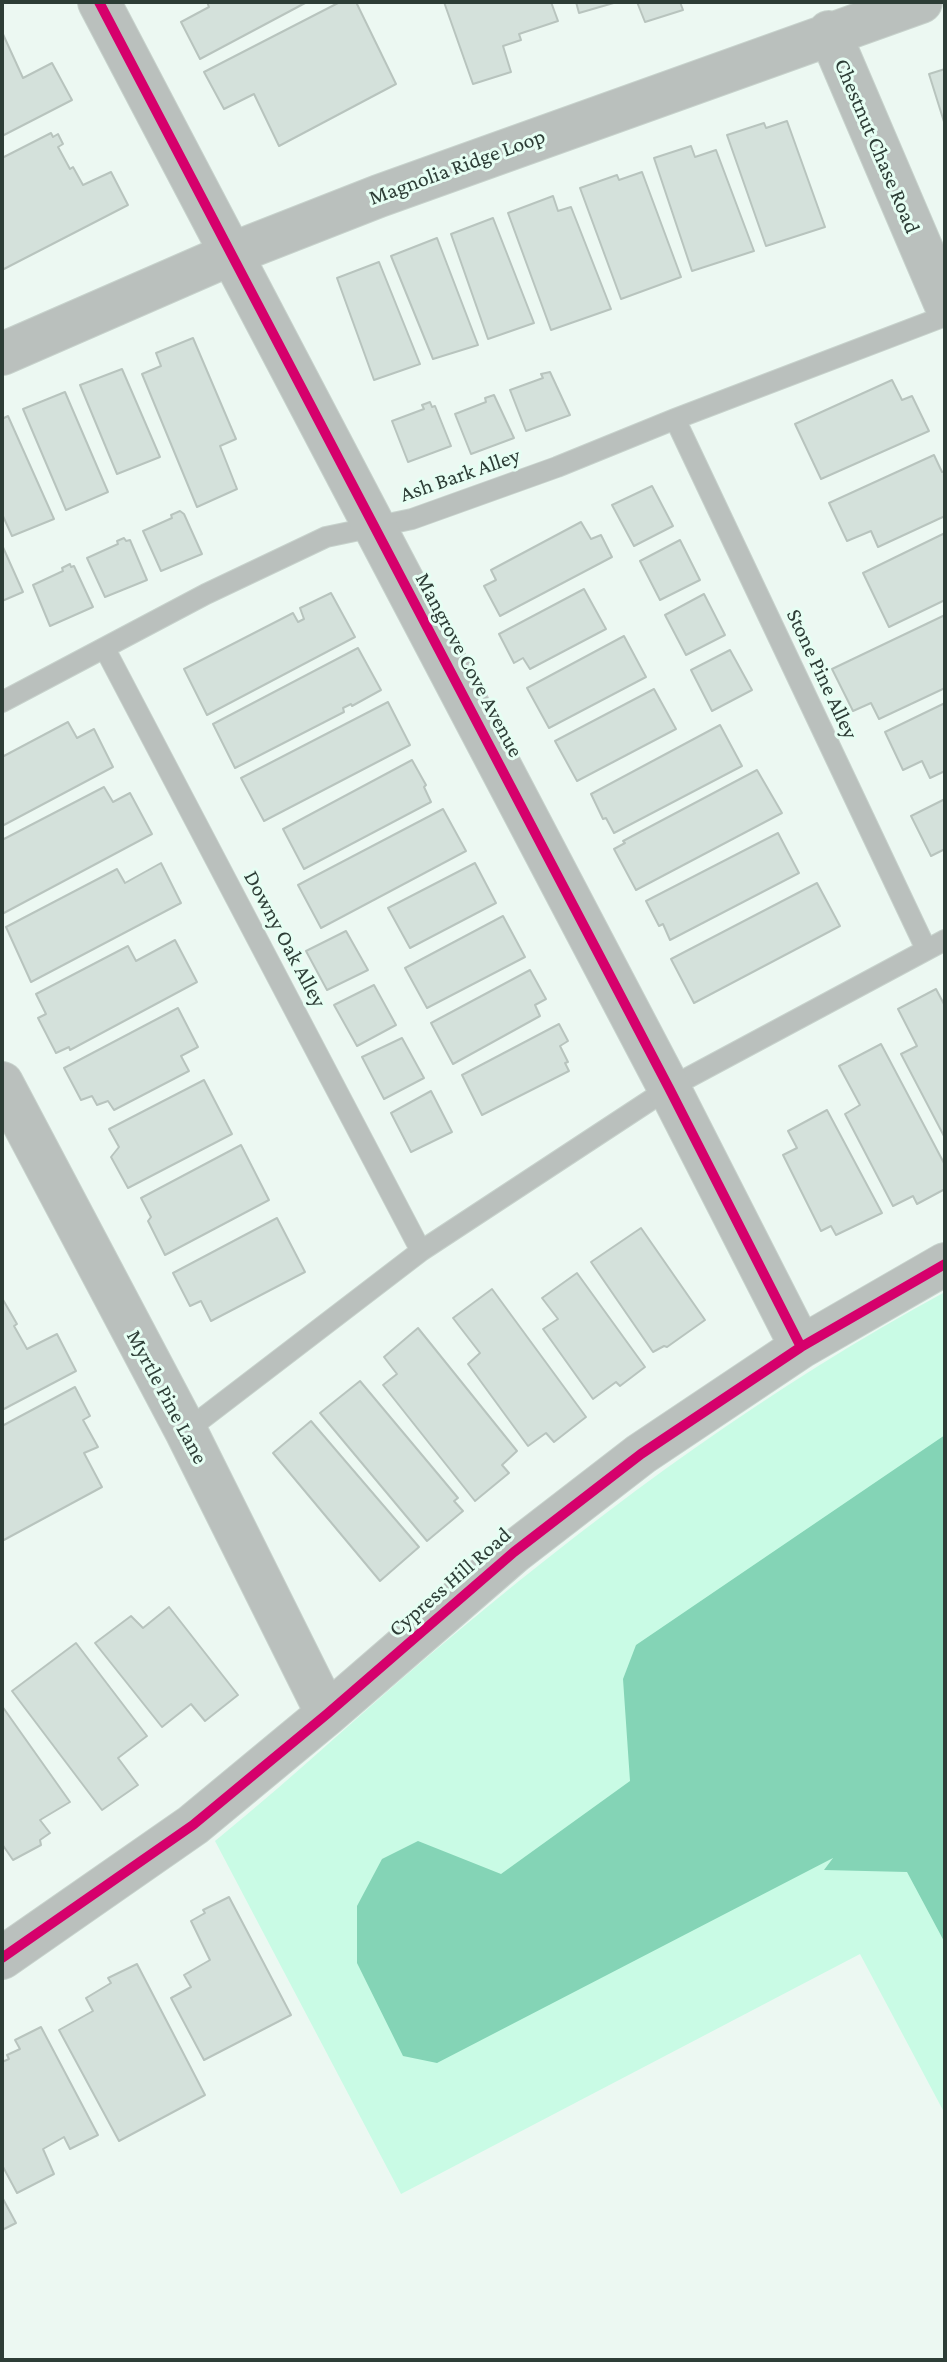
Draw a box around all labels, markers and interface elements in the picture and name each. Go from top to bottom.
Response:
street label: Chestnut Chase Road [828,55,926,237]
street label: Magnolia Ridge Loop [365,123,549,211]
street label: Ash Bark Alley [396,442,524,508]
street label: Mangrove Cove Avenue [409,568,529,762]
street label: Stone Pine Alley [780,605,864,743]
street label: Downy Oak Alley [238,866,332,1012]
street label: Myrtle Pine Lane [121,1325,213,1469]
street label: Cypress Hill Road [383,1522,517,1642]

